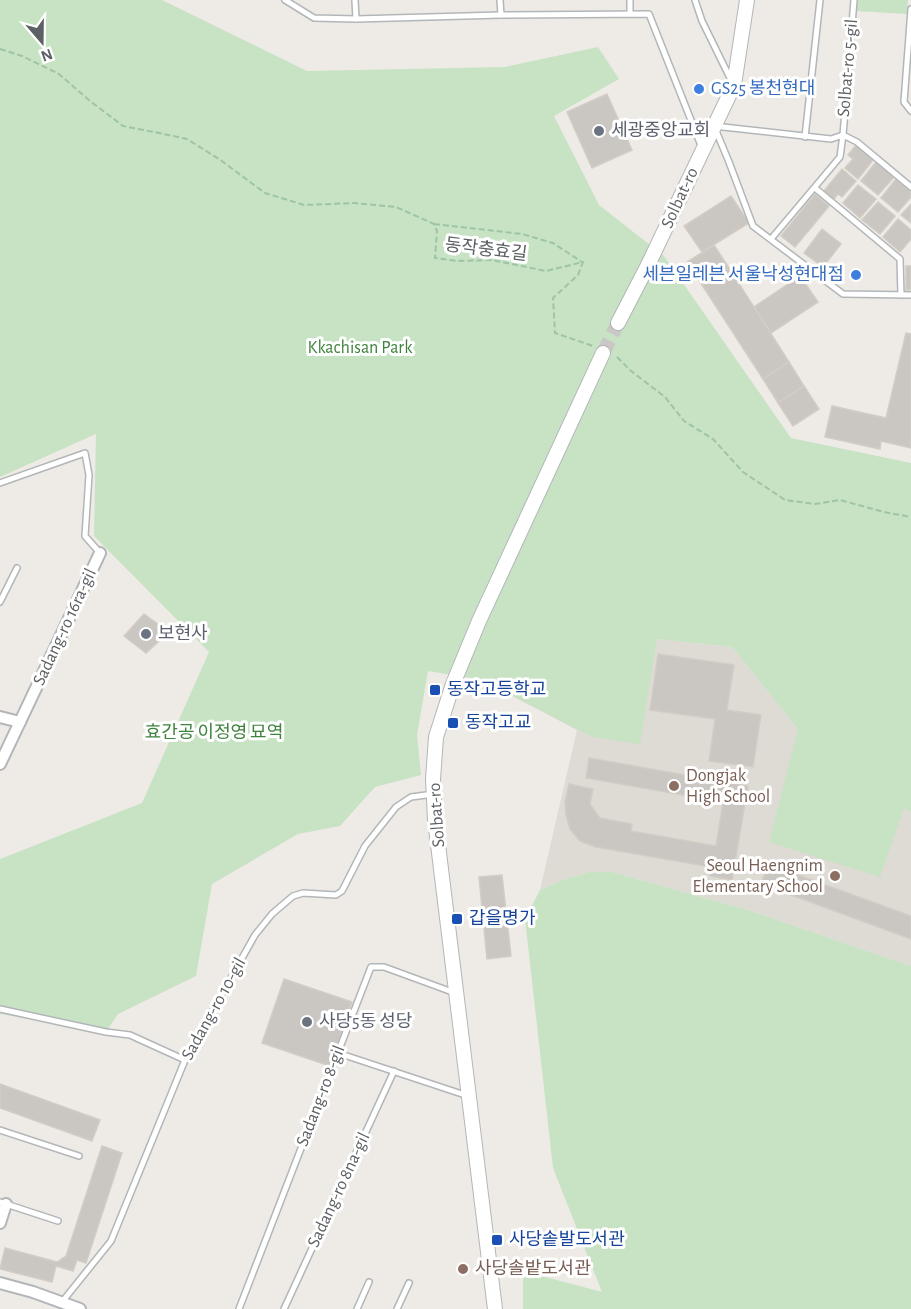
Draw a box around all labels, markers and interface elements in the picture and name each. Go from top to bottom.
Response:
north arrow [12,12,72,72]
street label: Solbat-ro 5-gil [835,18,861,118]
text: N [39,46,55,65]
place label: GS25 봉천현대 [711,79,815,98]
marker: GS25 봉천현대 [692,82,706,96]
place label: 세광중앙교회 [611,120,710,140]
marker: 세광중앙교회 [592,124,606,138]
street label: Solbat-ro [658,165,702,231]
street label: 동작충효길 [444,235,528,264]
place label: 세븐일레븐 서울낙성현대점 [642,264,844,284]
marker: 세븐일레븐 서울낙성현대점 [849,268,863,282]
park label: Kkachisan Park [308,339,413,357]
street label: Sadang-ro 16ra-gil [30,566,100,688]
place label: 보현사 [158,624,208,643]
marker: 보현사 [139,627,153,641]
place label: 동작고등학교 [447,680,546,699]
marker: 동작고등학교 [428,683,442,697]
place label: 동작고교 [465,713,531,732]
marker: 동작고교 [446,716,460,730]
park label: 효간공 이정영 묘역 [145,722,283,742]
place label: Dongjak High School [686,767,770,806]
marker: Dongjak High School [667,779,681,793]
street label: Solbat-ro [426,782,448,848]
place label: Seoul Haengnim Elementary School [693,857,823,896]
marker: Seoul Haengnim Elementary School [828,869,842,883]
place label: 갑을명가 [469,909,536,928]
marker: 갑을명가 [450,912,464,926]
street label: Sadang-ro 10-gil [179,955,249,1063]
place label: 사당5동 성당 [319,1011,412,1031]
marker: 사당5동 성당 [300,1015,314,1029]
street label: Sadang-ro 8-gil [293,1043,349,1149]
street label: Sadang-ro 8na-gil [305,1130,373,1250]
place label: 사당솥발도서관 [509,1229,625,1249]
marker: 사당솥발도서관 [490,1233,504,1247]
place label: 사당솔밭도서관 [475,1258,591,1278]
marker: 사당솔밭도서관 [456,1262,470,1276]

